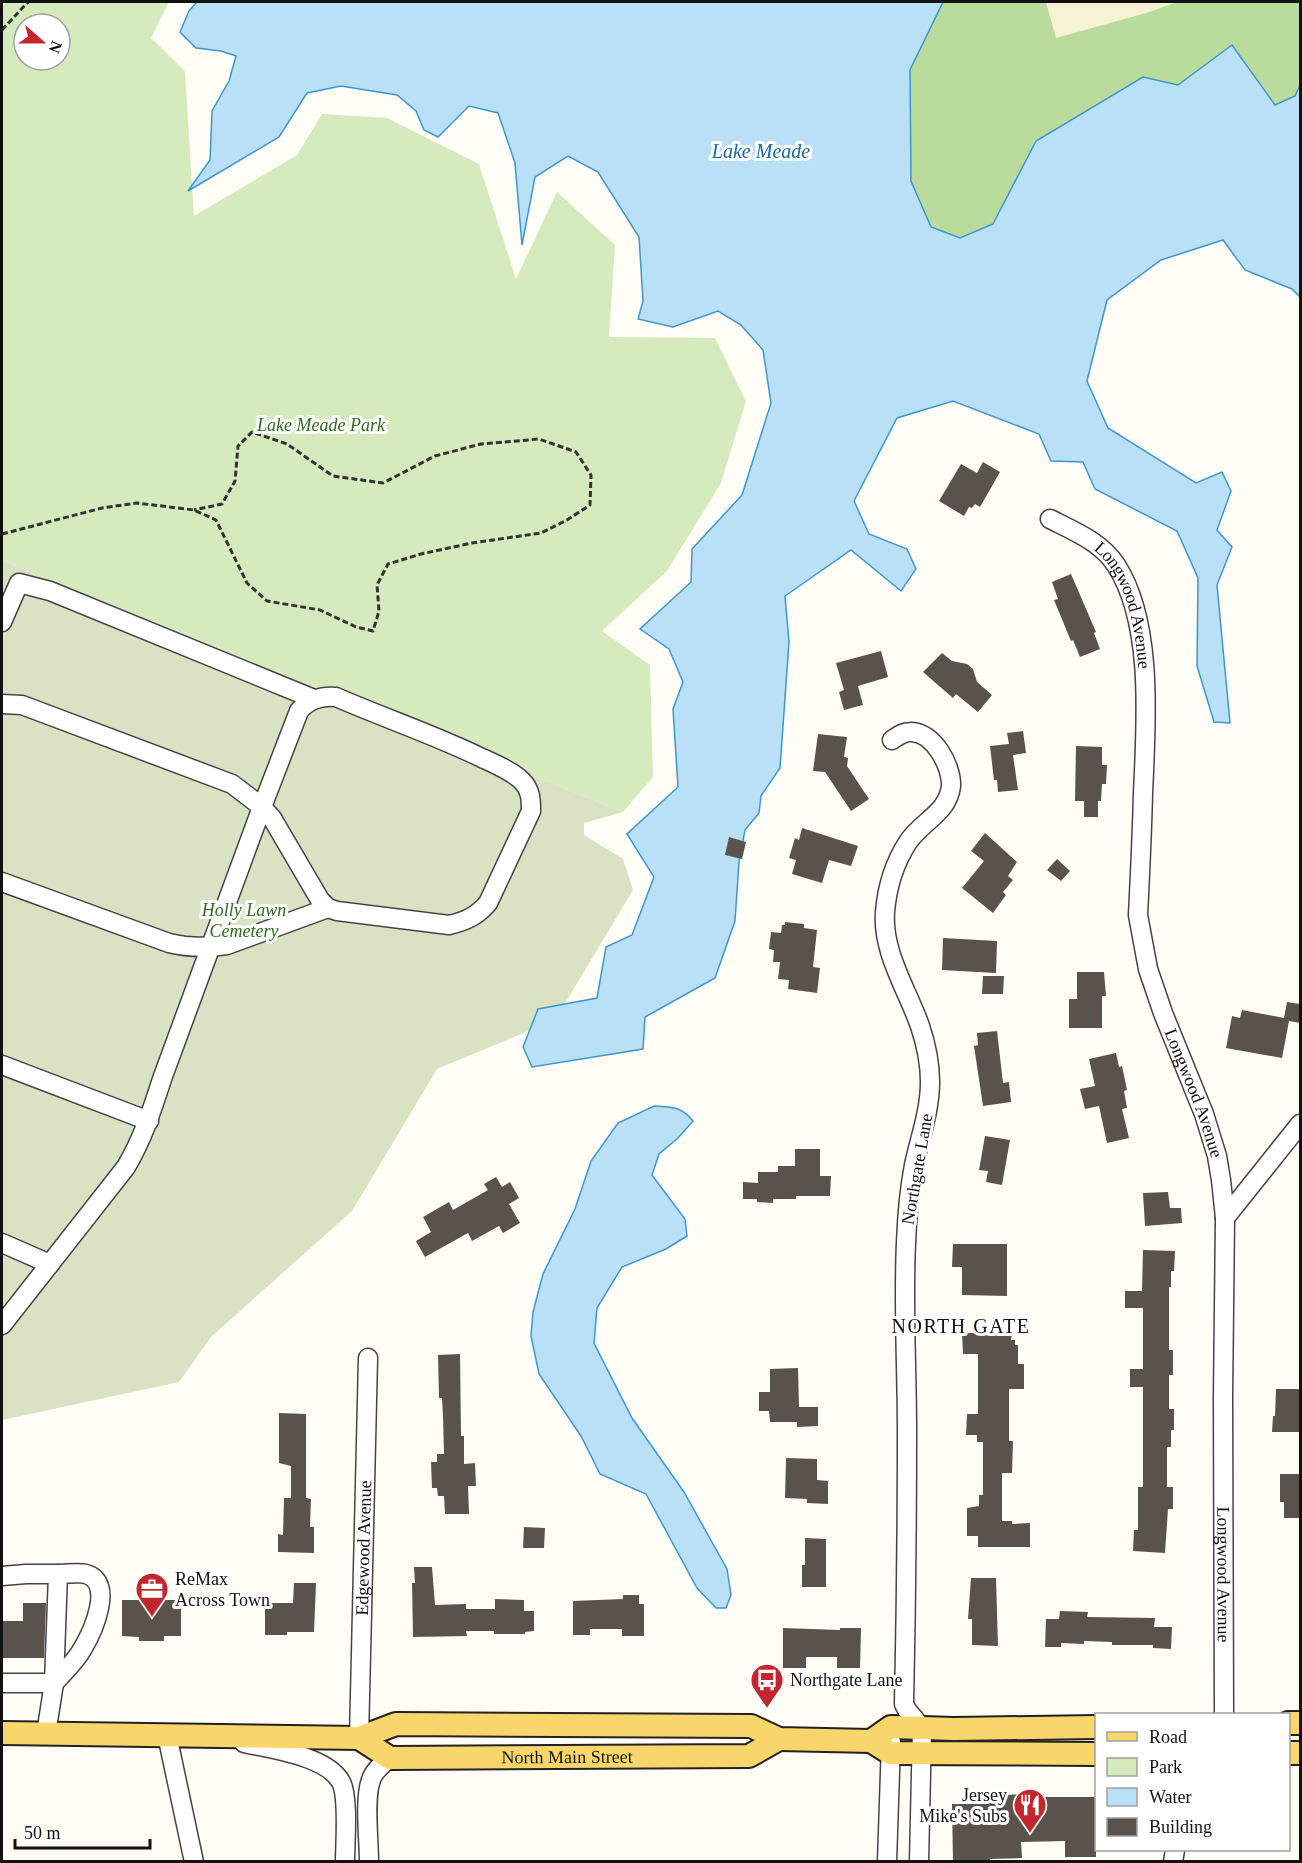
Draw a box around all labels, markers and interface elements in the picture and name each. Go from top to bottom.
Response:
north arrow [12,12,72,72]
text: N [45,39,66,56]
water label: Lake Meade [711,140,810,162]
park label: Lake Meade Park [256,415,386,435]
street label: Longwood Avenue [1091,537,1154,669]
park label: Holly Lawn Cemetery [201,900,286,941]
street label: Longwood Avenue [1160,1026,1227,1160]
street label: Northgate Lane [897,1112,937,1226]
district label: NORTH GATE [892,1315,1030,1337]
street label: Edgewood Avenue [352,1480,375,1616]
street label: Longwood Avenue [1213,1506,1234,1643]
place label: ReMax Across Town [175,1569,270,1610]
office icon: ReMax Across Town [134,1571,170,1618]
bus stop icon: Northgate Lane [749,1662,785,1709]
place label: Northgate Lane [790,1670,902,1690]
legend [1095,1713,1290,1851]
text: Road [1149,1727,1187,1747]
street label: North Main Street [502,1747,633,1767]
text: Park [1149,1757,1182,1777]
place label: Jersey Mike's Subs [919,1785,1007,1826]
restaurant icon: Jersey Mike's Subs [1012,1787,1048,1834]
text: Water [1149,1787,1192,1807]
scale bar [15,1812,150,1850]
text: Building [1149,1817,1212,1837]
text: 50 m [24,1823,61,1843]

